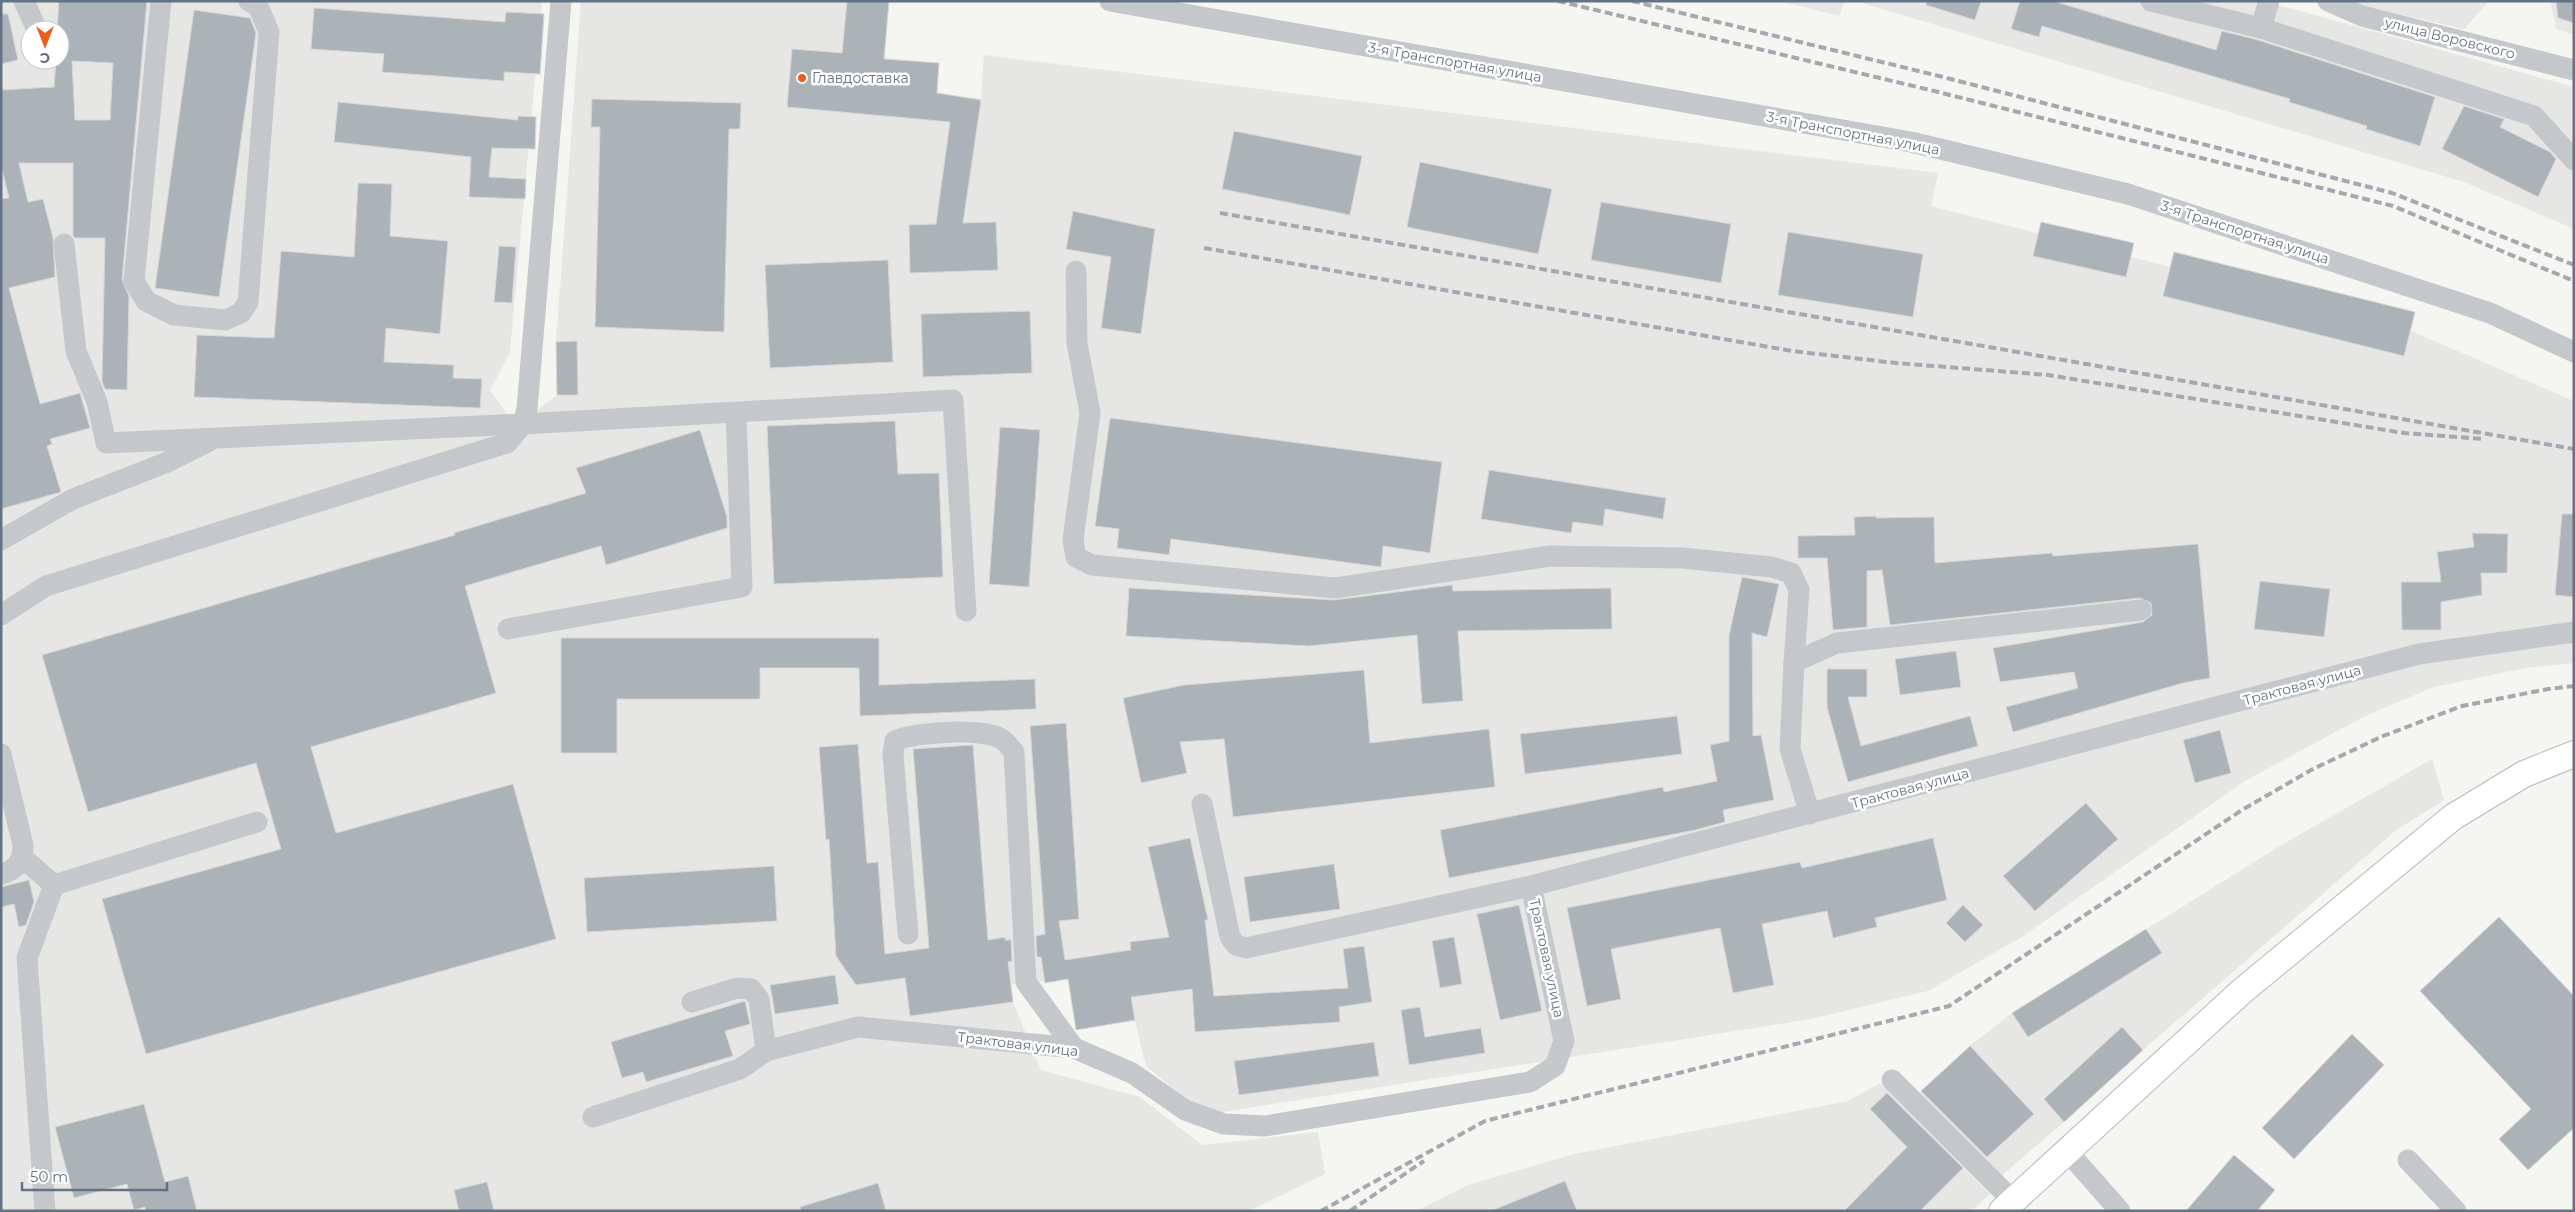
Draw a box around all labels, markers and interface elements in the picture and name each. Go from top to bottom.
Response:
street label: улица Воровского [2382,13,2517,63]
north arrow [20,20,70,70]
street label: 3-я Транспортная улица [1367,38,1543,86]
text: С [40,49,50,67]
place label: Главдоставка [812,69,909,87]
marker: Главдоставка [796,72,808,84]
street label: 3-я Транспортная улица [1765,107,1941,159]
street label: 3-я Транспортная улица [2159,196,2331,268]
street label: Трактовая улица [2241,661,2363,709]
street label: Трактовая улица [1849,764,1971,812]
street label: Трактовая улица [1526,897,1568,1019]
street label: Трактовая улица [957,1028,1079,1060]
scale bar [22,1160,168,1192]
text: 50 m [30,1167,68,1186]

